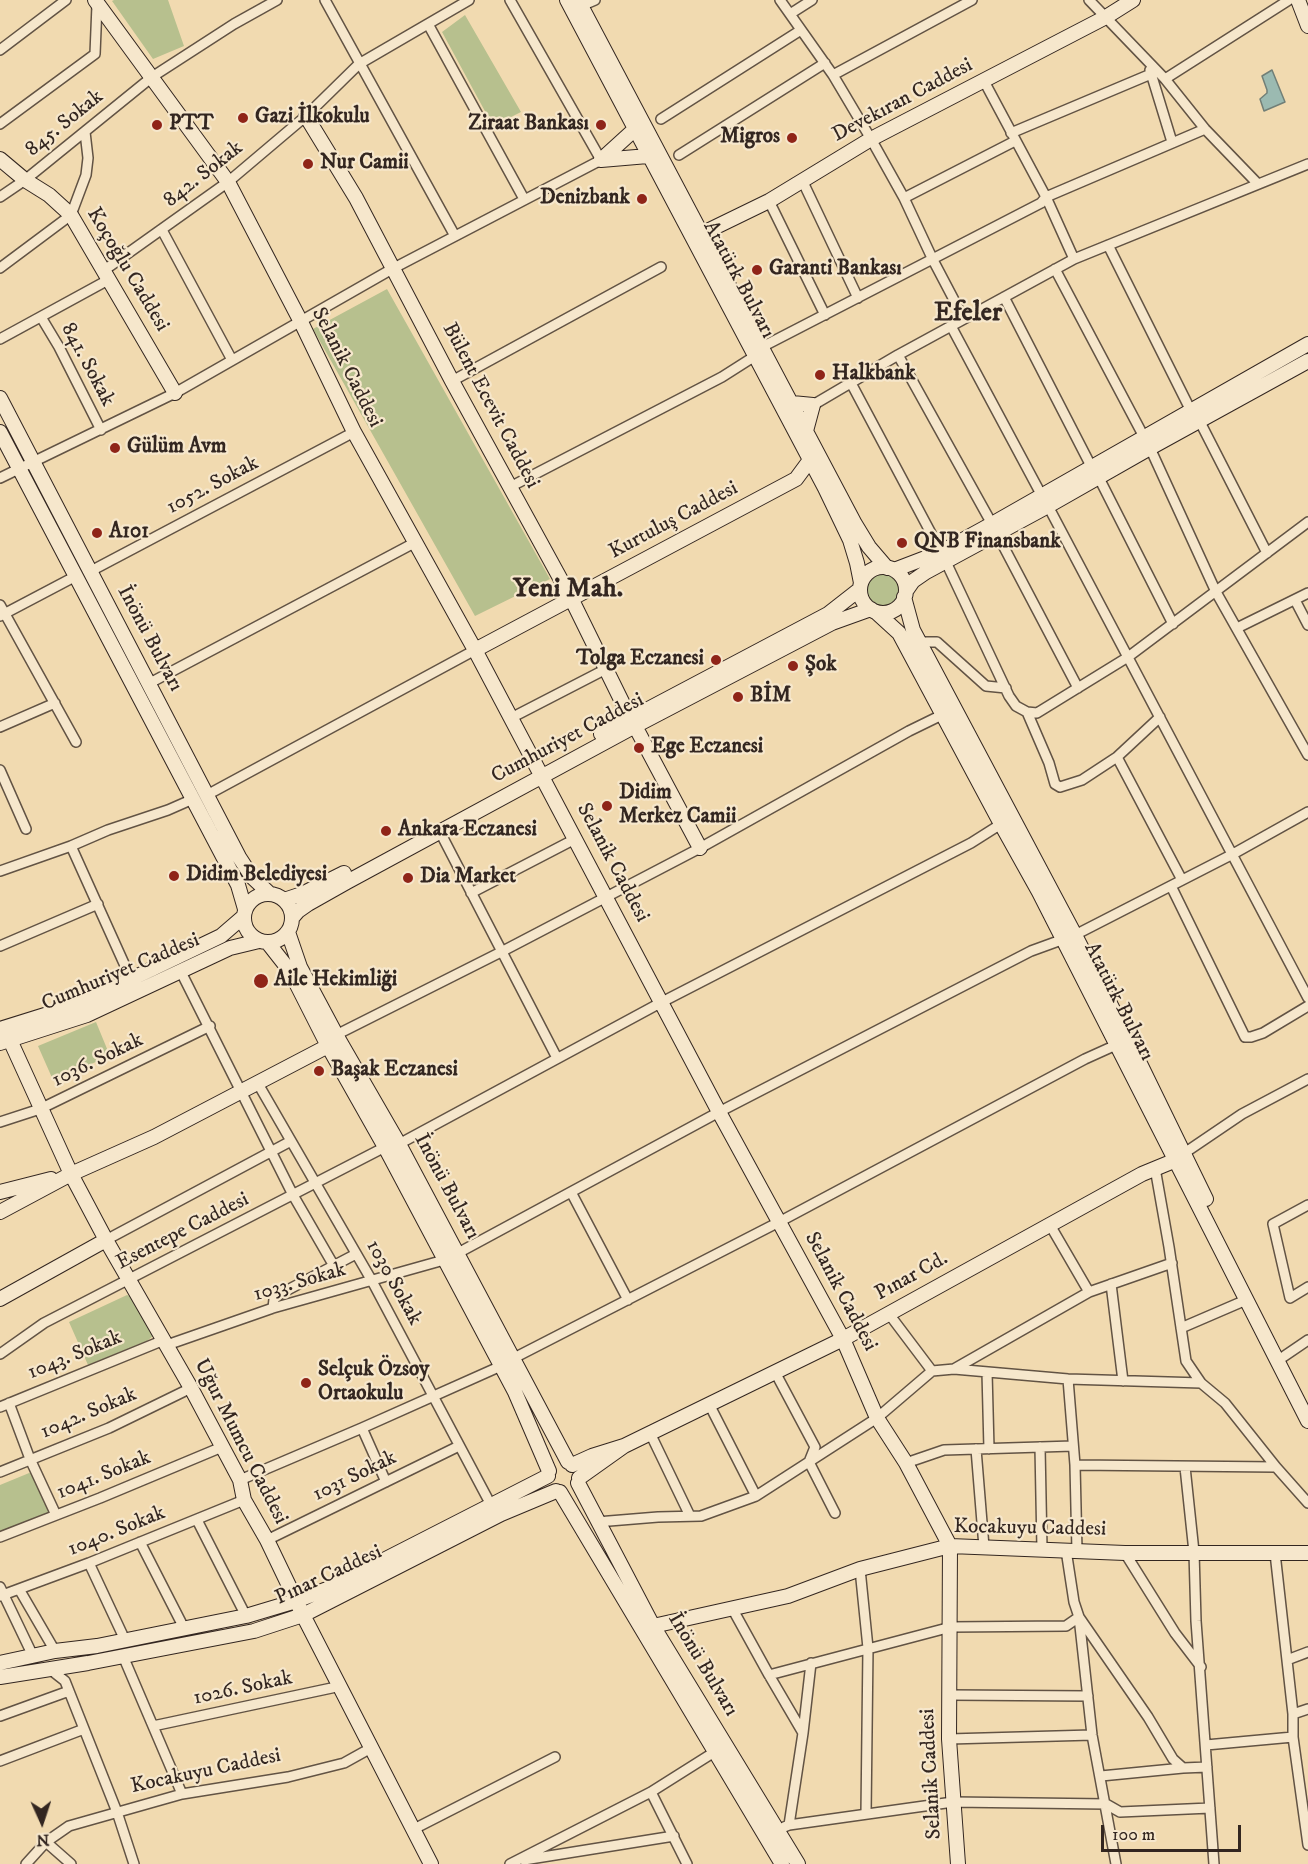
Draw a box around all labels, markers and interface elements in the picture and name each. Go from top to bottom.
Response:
street label: Devekıran Caddesi [829,53,977,149]
street label: 845. Sokak [21,85,109,163]
place label: Gazi İlkokulu [255,105,370,131]
marker: Gazi İlkokulu [236,111,250,125]
place label: PTT [169,112,214,138]
place label: Ziraat Bankası [468,112,589,138]
marker: PTT [150,118,164,132]
marker: Ziraat Bankası [594,118,608,132]
place label: Migros [720,125,780,151]
marker: Migros [785,131,799,145]
street label: 842. Sokak [159,136,249,214]
place label: Nur Camii [320,151,409,177]
marker: Nur Camii [301,157,315,171]
place label: Denizbank [540,186,630,212]
marker: Denizbank [635,192,649,206]
street label: Koçoğlu Caddesi [80,203,174,337]
street label: Atatürk Bulvarı [696,217,780,343]
place label: Garanti Bankası [769,257,902,283]
marker: Garanti Bankası [750,263,764,277]
district label: Efeler [934,298,1002,330]
street label: Selanik Caddesi [305,304,387,432]
street label: 841. Sokak [55,319,119,411]
street label: Bülent Ecevit Caddesi [436,319,544,493]
place label: Halkbank [832,362,915,388]
marker: Halkbank [813,368,827,382]
place label: Gülüm Avm [127,435,226,461]
marker: Gülüm Avm [108,441,122,455]
street label: 1052. Sokak [163,451,263,521]
street label: Kurtuluş Caddesi [605,476,743,566]
place label: A101 [109,520,149,546]
marker: A101 [90,526,104,540]
place label: QNB Finansbank [914,530,1061,556]
marker: QNB Finansbank [895,536,909,550]
district label: Yeni Mah. [513,574,623,606]
street label: İnönü Bulvarı [111,582,187,696]
place label: Tolga Eczanesi [576,647,704,673]
marker: Tolga Eczanesi [709,653,723,667]
place label: Şok [805,653,837,679]
marker: Şok [786,659,800,673]
place label: BİM [750,684,791,710]
street label: Cumhuriyet Caddesi [487,688,649,790]
marker: BİM [731,690,745,704]
place label: Ege Eczanesi [651,735,763,761]
marker: Ege Eczanesi [632,741,646,755]
place label: Didim Merkez Camii [619,781,736,831]
street label: Selanik Caddesi [570,799,654,927]
marker: Didim Merkez Camii [600,799,614,813]
place label: Ankara Eczanesi [398,818,537,844]
marker: Ankara Eczanesi [379,824,393,838]
place label: Didim Belediyesi [186,863,327,889]
place label: Dia Market [420,865,516,891]
marker: Didim Belediyesi [167,869,181,883]
marker: Dia Market [401,871,415,885]
street label: Cumhuriyet Caddesi [38,928,204,1018]
street label: Atatürk Bulvarı [1077,939,1159,1065]
place label: Aile Hekimliği [274,968,397,994]
marker: Aile Hekimliği [252,972,270,990]
street label: 1036. Sokak [48,1028,148,1094]
place label: Başak Eczanesi [331,1058,458,1084]
marker: Başak Eczanesi [312,1064,326,1078]
street label: İnönü Bulvarı [408,1130,484,1244]
street label: Esentepe Caddesi [112,1188,254,1276]
street label: Selanik Caddesi [798,1228,882,1356]
street label: 1030 Sokak [359,1236,427,1330]
street label: Pınar Cd. [871,1247,953,1307]
street label: 1033. Sokak [251,1258,349,1308]
street label: 1043. Sokak [24,1326,126,1386]
street label: Uğur Mumcu Caddesi [187,1355,293,1529]
place label: Selçuk Özsoy Ortaokulu [318,1358,429,1408]
marker: Selçuk Özsoy Ortaokulu [299,1376,313,1390]
street label: 1042. Sokak [37,1382,141,1446]
street label: 1041. Sokak [53,1446,155,1506]
street label: 1031 Sokak [309,1446,401,1508]
street label: 1040. Sokak [65,1501,169,1563]
street label: Kocakuyu Caddesi [953,1515,1107,1543]
street label: Pınar Caddesi [272,1540,386,1612]
street label: İnönü Bulvarı [661,1609,743,1721]
street label: 1026. Sokak [191,1666,295,1712]
street label: Selanik Caddesi [916,1708,948,1840]
street label: Kocakuyu Caddesi [129,1744,283,1800]
north arrow [12,1792,72,1852]
scale bar [1104,1813,1244,1851]
text: 100 m [1112,1824,1155,1846]
text: N [36,1830,50,1850]

